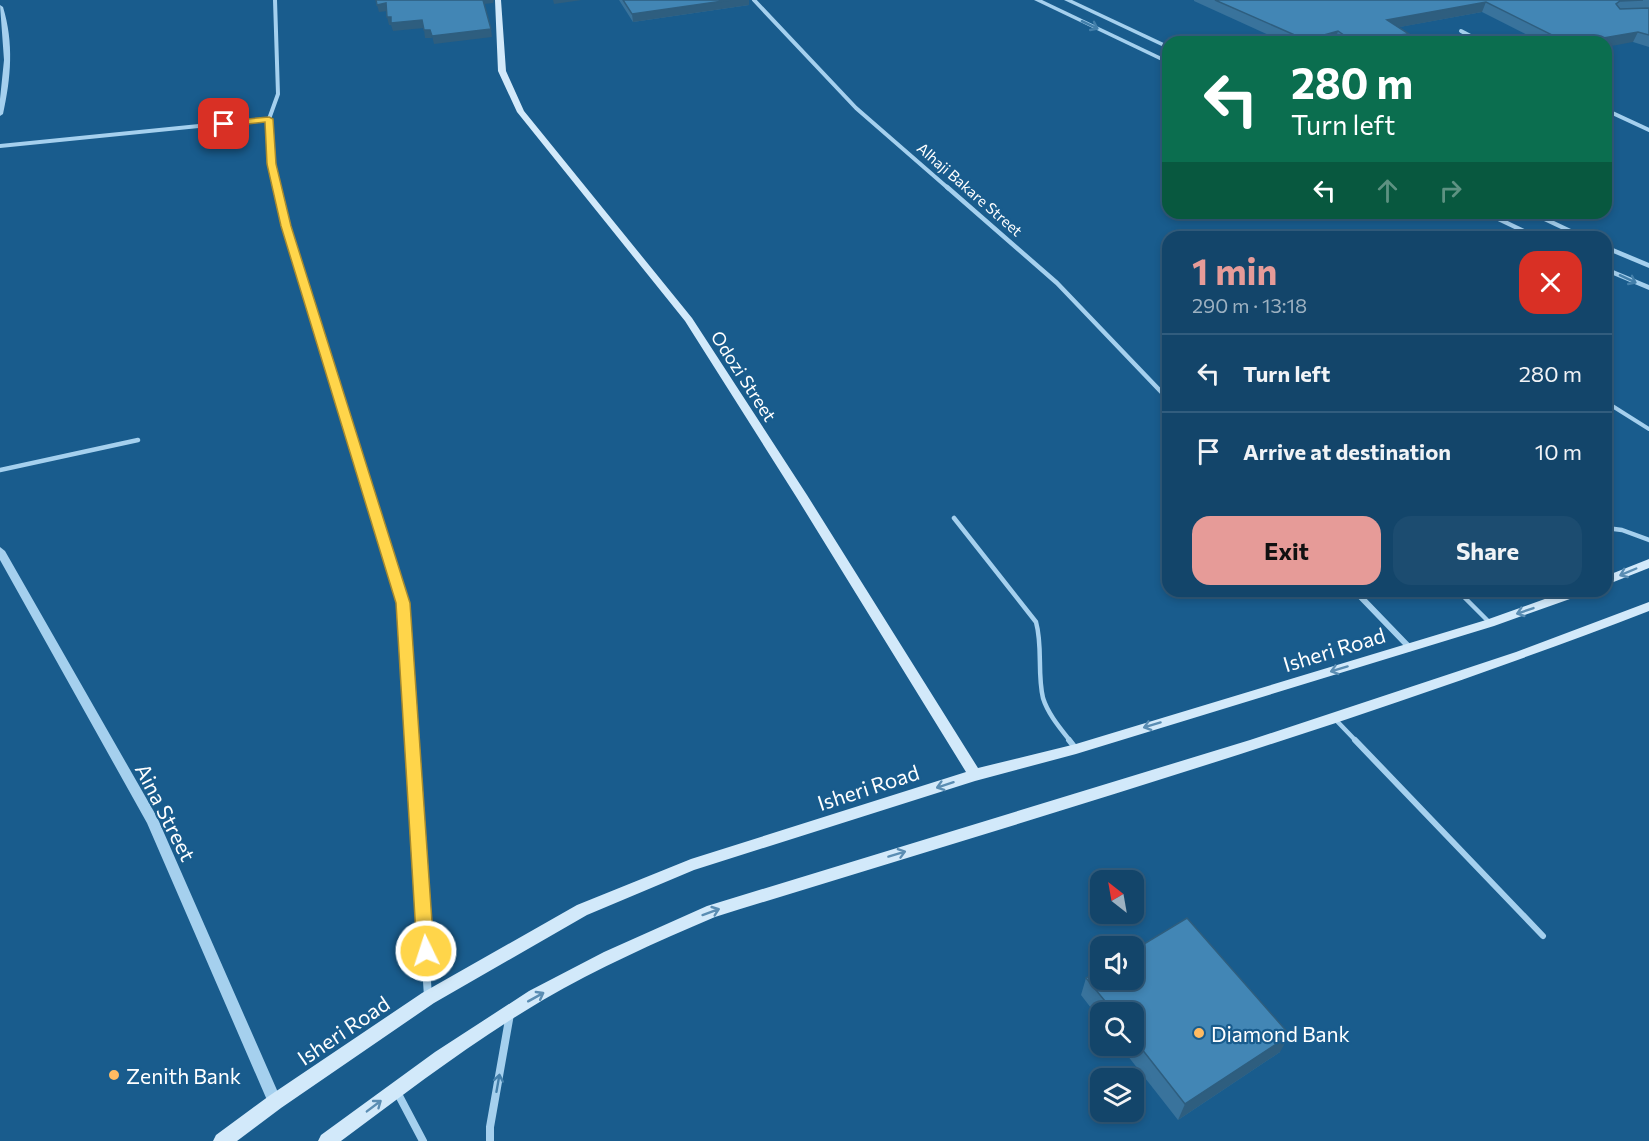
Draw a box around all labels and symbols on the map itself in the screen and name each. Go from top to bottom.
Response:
one-way arrow [1081,20,1099,32]
pin [198,98,249,149]
street label: Alhaji Bakare Street [914,138,1026,240]
one-way arrow [1618,273,1636,285]
street label: Odozi Street [707,327,781,425]
one-way arrow [1619,567,1637,578]
one-way arrow [1516,606,1535,617]
street label: Isheri Road [1280,622,1388,676]
one-way arrow [1330,664,1349,675]
one-way arrow [1143,721,1162,732]
street label: Aina Street [131,759,201,865]
street label: Isheri Road [814,759,922,815]
one-way arrow [936,780,955,791]
one-way arrow [887,848,906,859]
north arrow [1090,870,1144,924]
one-way arrow [701,905,720,916]
position arrow [394,919,458,983]
street label: Isheri Road [292,990,394,1070]
one-way arrow [527,991,544,1003]
place label: Diamond Bank [1211,1021,1350,1046]
marker: Diamond Bank [1192,1026,1206,1040]
place label: Zenith Bank [126,1063,241,1088]
marker: Zenith Bank [107,1068,121,1082]
one-way arrow [493,1074,504,1094]
one-way arrow [366,1099,382,1112]

